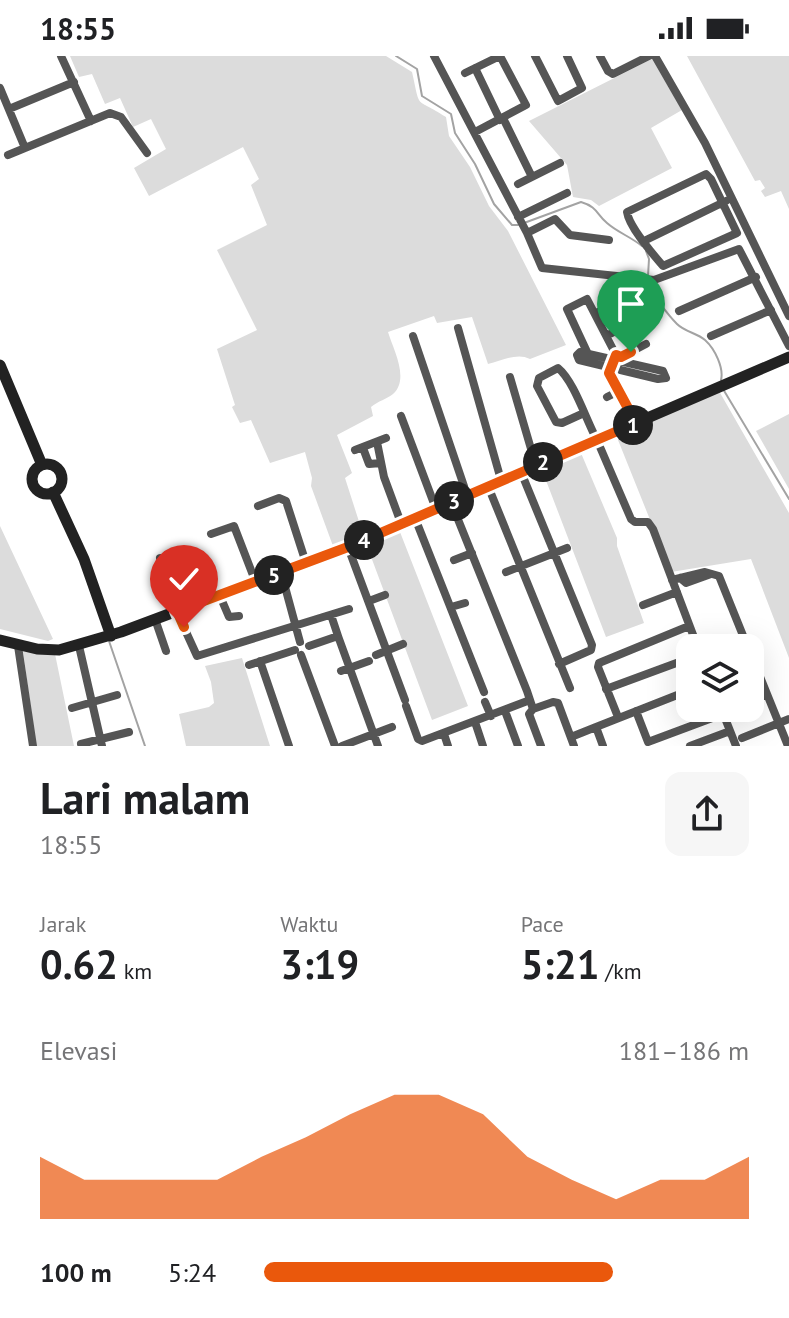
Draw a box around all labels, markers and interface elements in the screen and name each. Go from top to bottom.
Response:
text: 18:55 [40,9,116,48]
pin [597,270,665,352]
icon: arrive [609,282,653,326]
pin: 1 [613,405,653,445]
text: 1 [627,411,639,439]
pin: 2 [523,442,563,482]
text: 2 [537,448,549,476]
pin: 3 [434,481,474,521]
text: 3 [448,487,460,515]
pin: 4 [344,520,384,560]
text: 4 [358,526,370,554]
pin [150,545,218,627]
pin: 5 [254,555,294,595]
icon: check [162,557,206,601]
text: 5 [268,561,280,589]
map controls [676,634,764,722]
button: layers [676,634,764,722]
text: Lari malam [40,769,250,826]
button: share [665,772,749,856]
text: 18:55 [40,828,102,861]
text: Jarak [40,910,86,938]
text: Waktu [280,910,338,938]
text: Pace [521,910,564,938]
text: 0.62 [40,938,118,990]
text: 3:19 [280,938,359,990]
text: 5:21 [521,938,599,990]
text: km [118,957,152,985]
text: /km [599,957,642,985]
text: Elevasi [40,1034,118,1067]
text: 181–186 m [619,1034,749,1067]
text: 100 m [40,1256,112,1289]
text: 5:24 [168,1256,216,1289]

